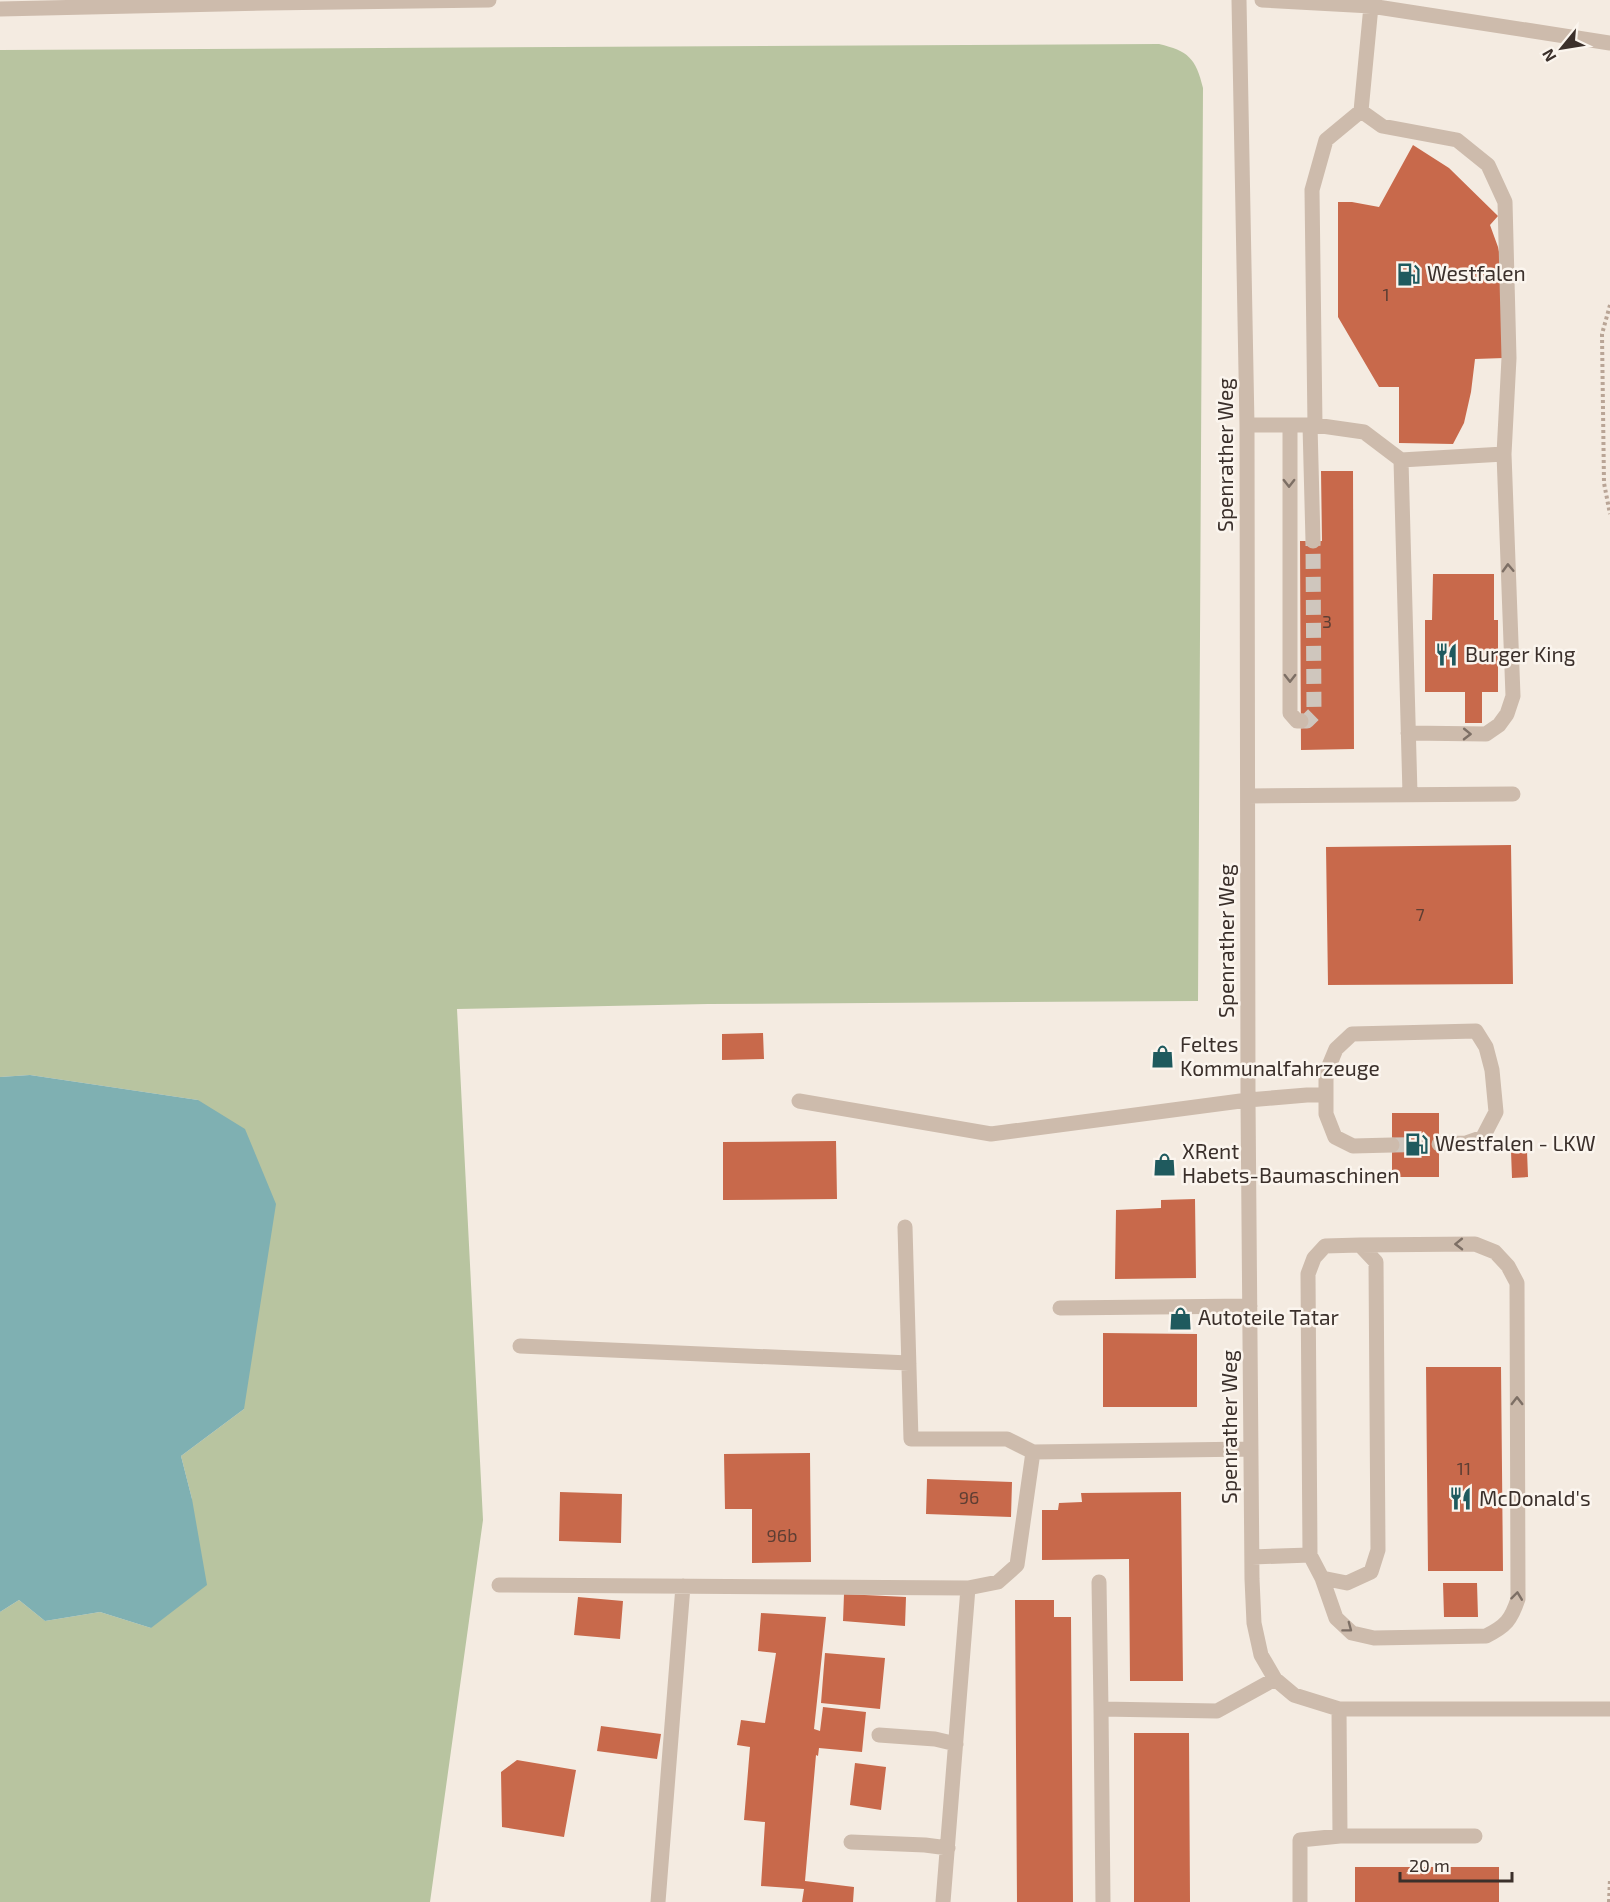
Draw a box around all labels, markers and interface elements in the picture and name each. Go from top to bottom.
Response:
north arrow [1532,18,1592,78]
text: N [1537,46,1560,66]
place label: Westfalen [1427,260,1526,285]
fuel station icon: Westfalen [1396,261,1422,287]
house number: 1 [1382,283,1390,305]
street label: Spenrather Weg [1212,378,1237,532]
one-way arrow [1283,479,1295,488]
one-way arrow [1502,564,1514,573]
house number: 3 [1322,610,1332,632]
place label: Burger King [1465,641,1576,666]
restaurant icon: Burger King [1434,642,1460,668]
one-way arrow [1284,674,1296,683]
one-way arrow [1462,727,1471,740]
street label: Spenrather Weg [1213,864,1238,1018]
house number: 7 [1415,903,1425,925]
place label: Feltes Kommunalfahrzeuge [1180,1031,1380,1080]
shop icon: Feltes Kommunalfahrzeuge [1149,1044,1175,1070]
place label: Westfalen - LKW [1435,1130,1596,1155]
fuel station icon: Westfalen - LKW [1404,1131,1430,1157]
place label: XRent Habets-Baumaschinen [1182,1138,1399,1187]
shop icon: XRent Habets-Baumaschinen [1151,1151,1177,1177]
one-way arrow [1454,1238,1463,1250]
place label: Autoteile Tatar [1198,1304,1339,1329]
shop icon: Autoteile Tatar [1167,1305,1193,1331]
street label: Spenrather Weg [1216,1350,1241,1504]
one-way arrow [1511,1397,1523,1406]
house number: 11 [1457,1457,1471,1479]
place label: McDonald's [1479,1485,1591,1510]
house number: 96 [959,1486,979,1508]
restaurant icon: McDonald's [1448,1486,1474,1512]
house number: 96b [767,1524,797,1546]
one-way arrow [1510,1591,1523,1601]
one-way arrow [1341,1621,1352,1632]
scale bar [1400,1845,1512,1883]
text: 20 m [1409,1854,1450,1876]

